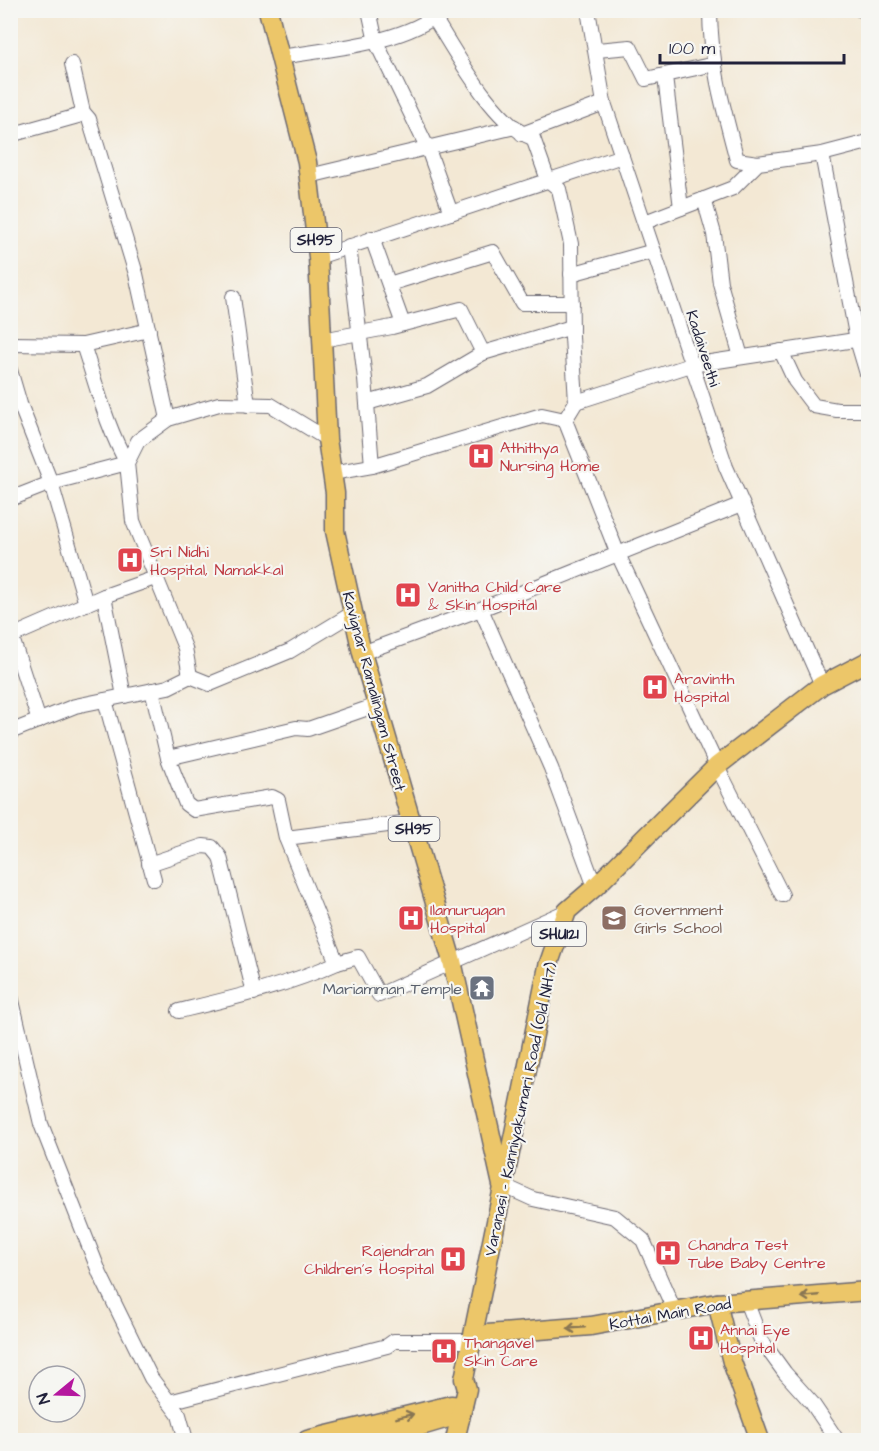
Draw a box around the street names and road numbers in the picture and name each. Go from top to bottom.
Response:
road number: SH95 [290,228,342,252]
street label: Kadaiveethi [680,307,726,390]
street label: Kavignar Ramalingam Street [336,589,411,794]
road number: SH95 [388,817,440,841]
road number: SHU121 [532,922,586,946]
street label: Varanasi - Kanniyakumari Road (Old NH7) [479,960,564,1258]
street label: Kottai Main Road [607,1292,733,1336]

